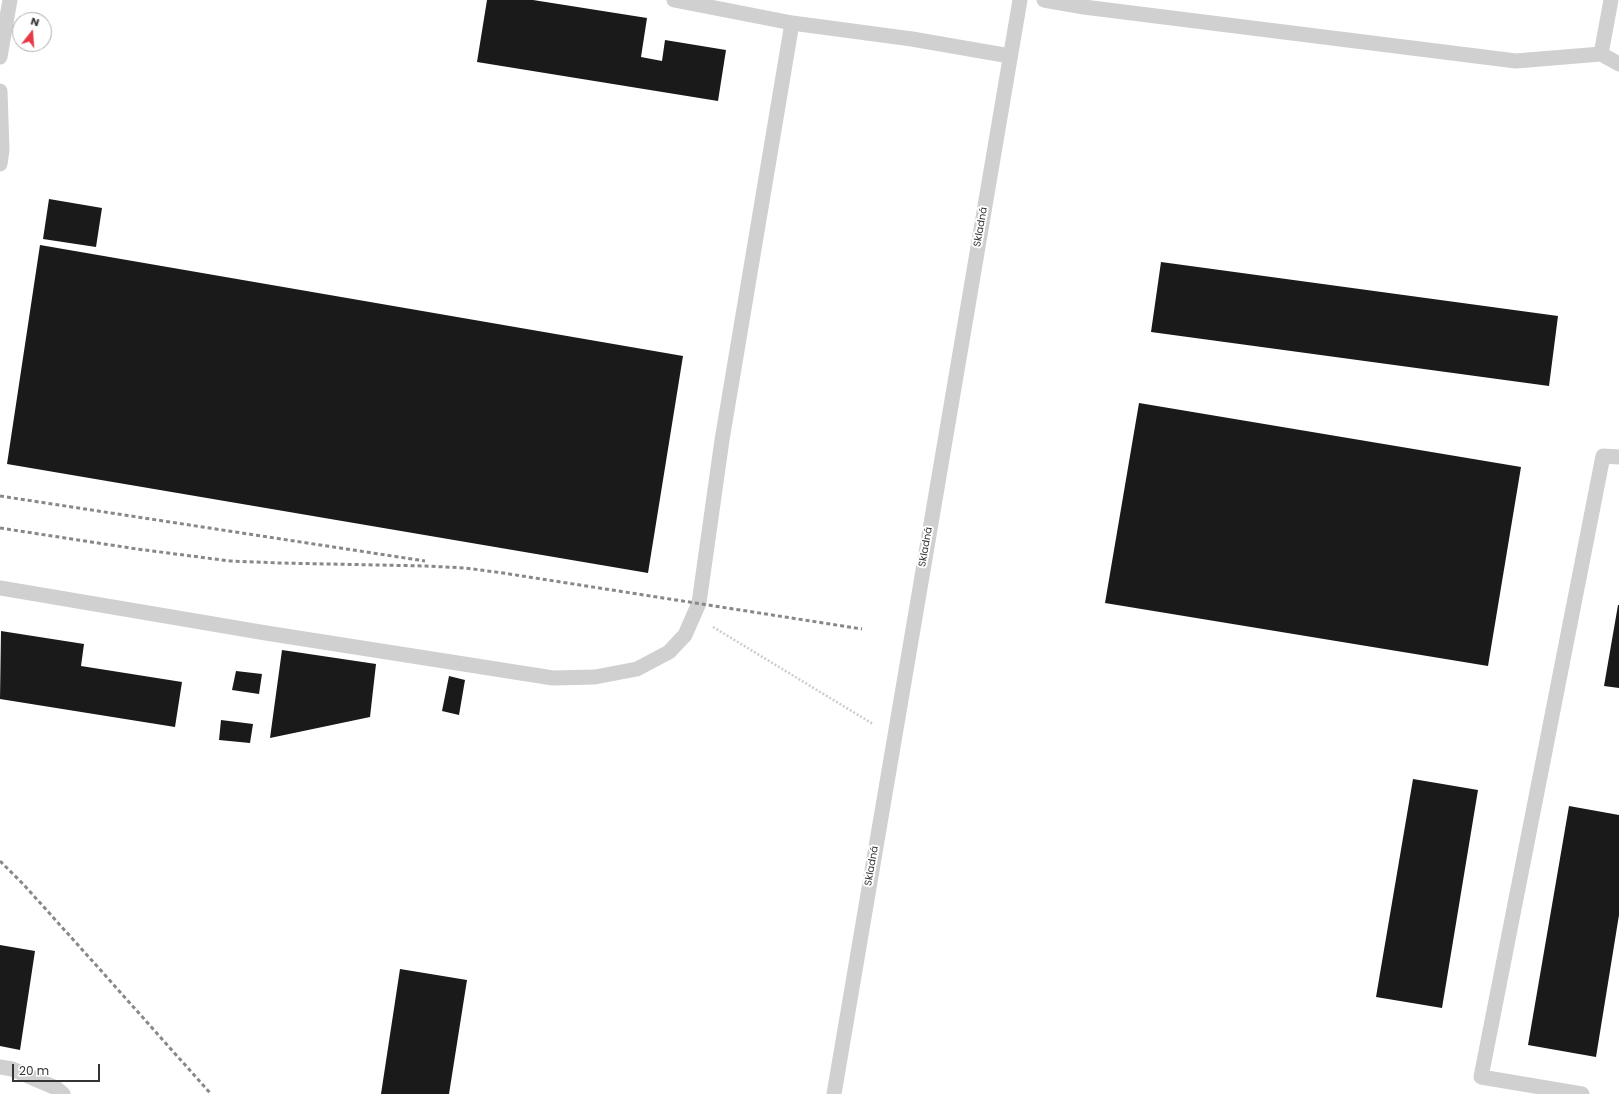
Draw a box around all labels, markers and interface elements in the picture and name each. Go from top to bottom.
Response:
north arrow [12,12,52,52]
text: N [29,13,42,30]
street label: Skladná [972,206,990,248]
street label: Skladná [917,526,935,568]
street label: Skladná [863,845,881,887]
scale bar [14,1056,102,1082]
text: 20 m [19,1062,49,1079]

